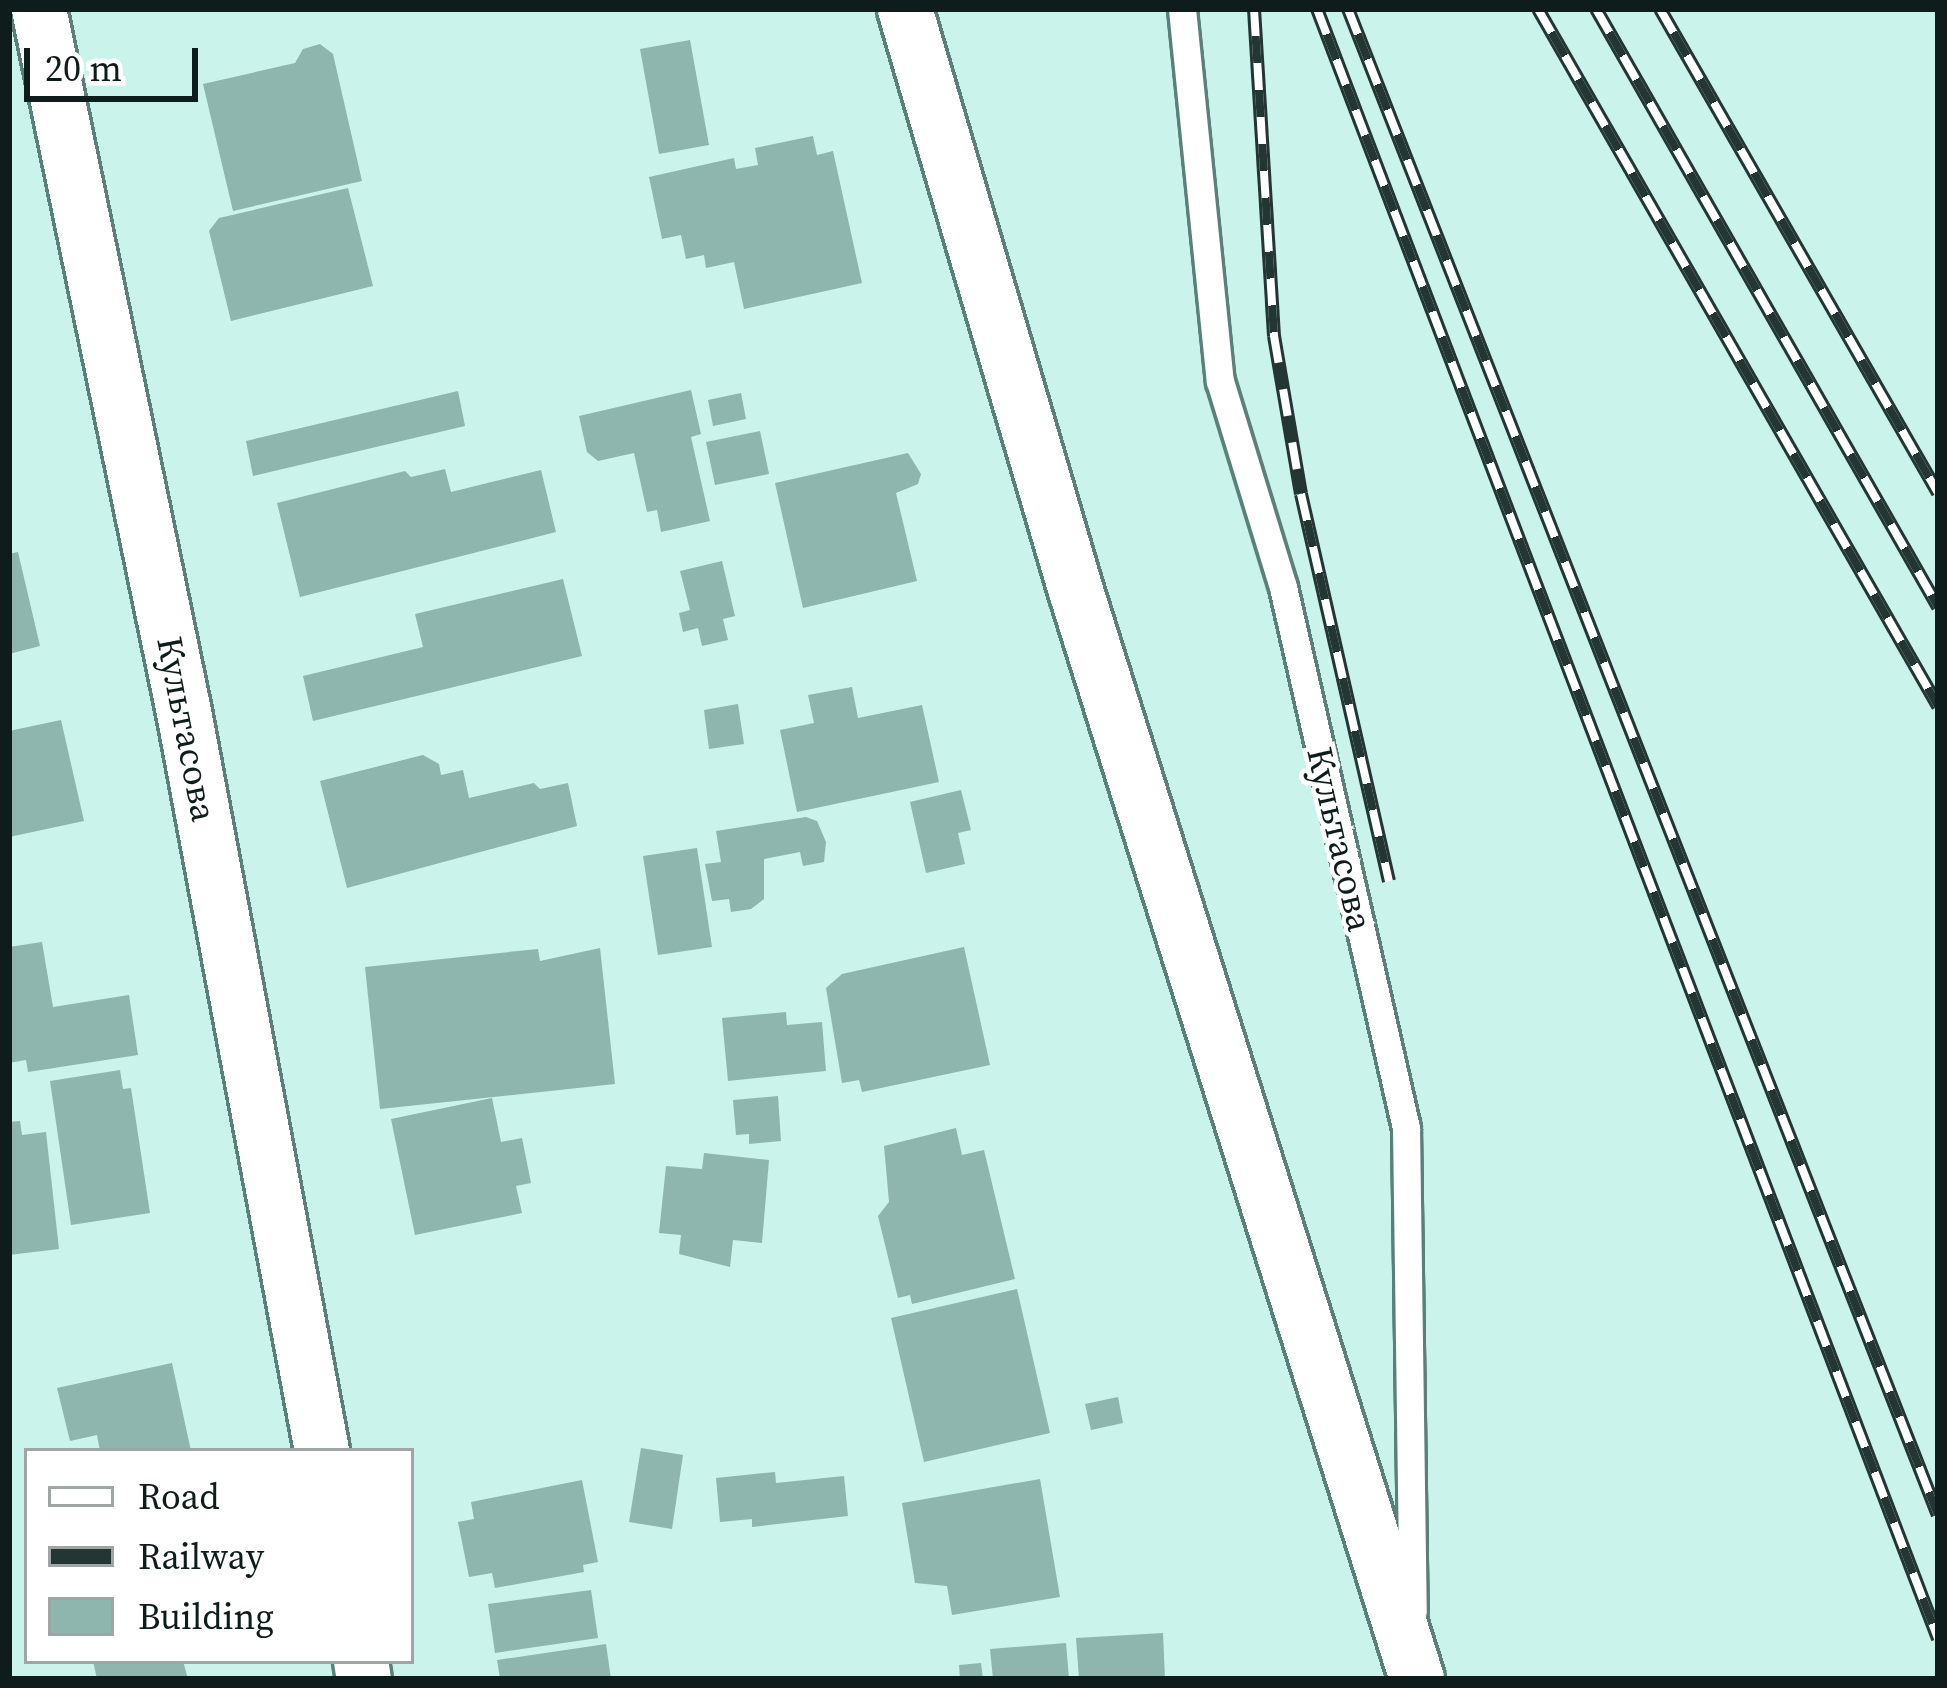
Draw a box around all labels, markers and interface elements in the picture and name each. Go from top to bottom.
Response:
scale bar [30,24,204,98]
text: 20 m [45,44,122,93]
street label: Культасова [148,633,226,825]
street label: Культасова [1298,743,1382,935]
legend [24,1448,414,1664]
text: Road [138,1472,220,1521]
text: Railway [138,1532,264,1581]
text: Building [138,1592,274,1641]

